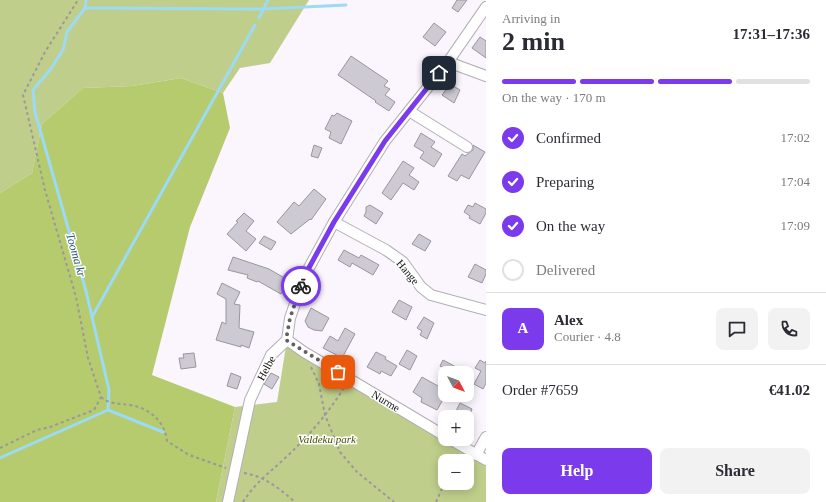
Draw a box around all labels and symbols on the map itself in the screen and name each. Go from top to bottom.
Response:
pin [422,56,456,90]
water label: Tooma kr [63,231,89,279]
street label: Hange [394,257,422,287]
courier [281,266,321,306]
street label: Helbe [254,354,278,382]
pin [321,355,355,389]
north arrow [438,366,474,402]
street label: Nurme [370,388,402,414]
park label: Valdeku park [298,433,357,445]

